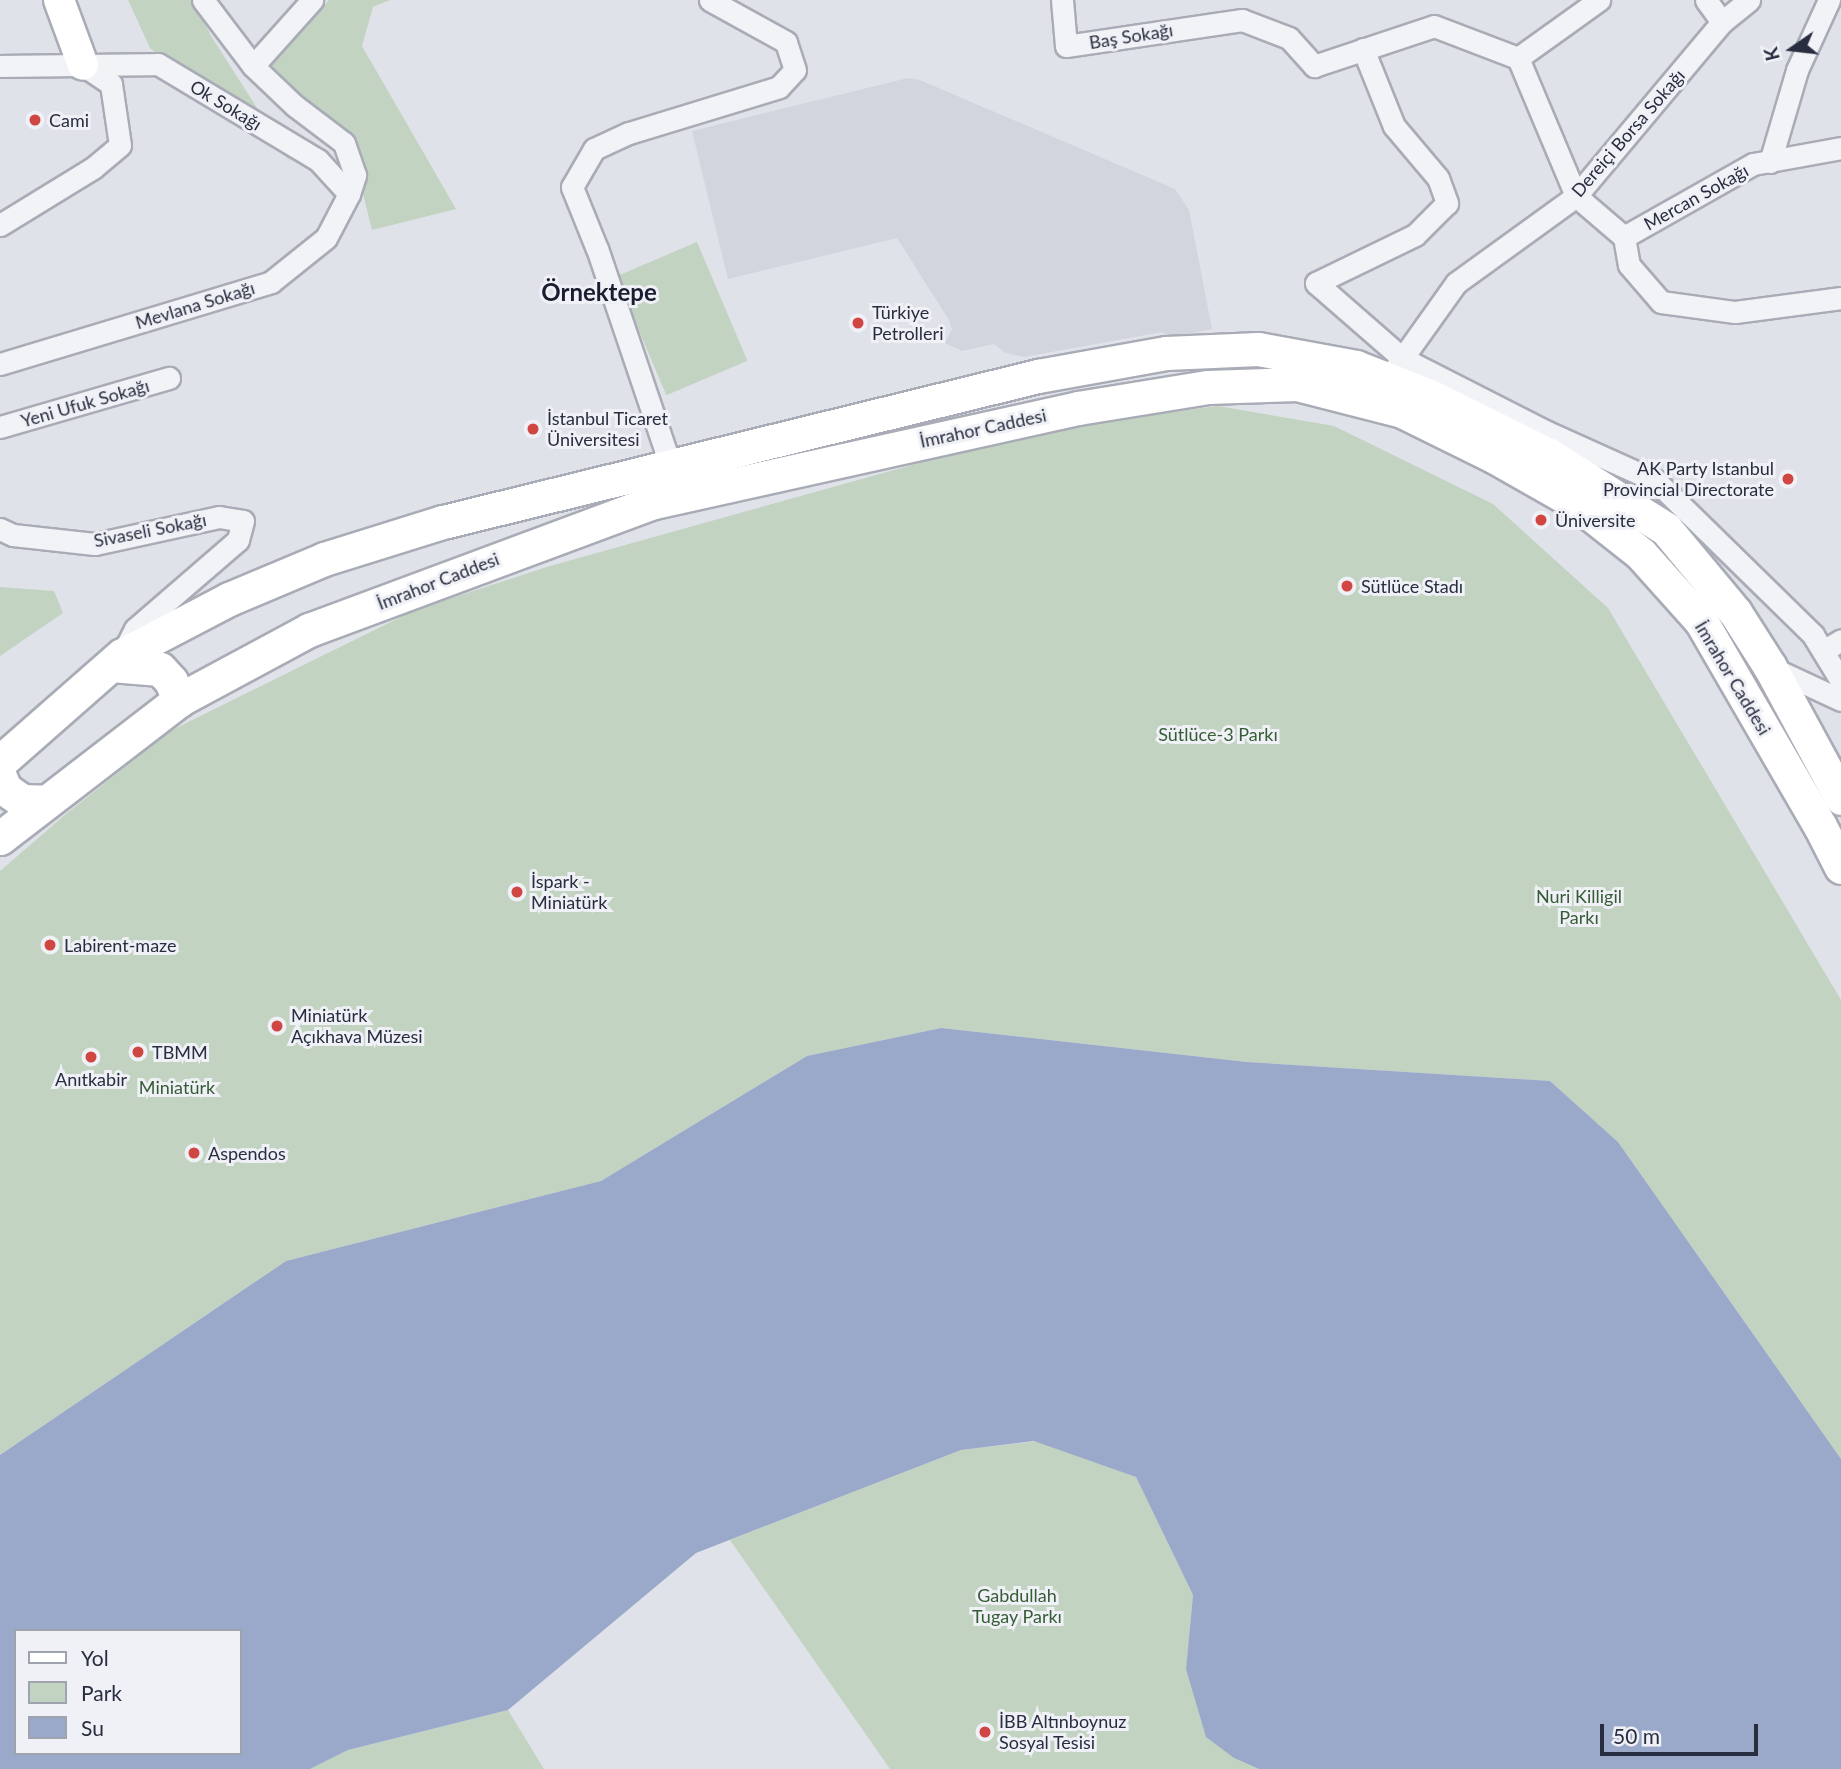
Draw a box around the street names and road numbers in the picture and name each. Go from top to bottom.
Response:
street label: Baş Sokağı [1088,19,1174,53]
street label: Dereiçi Borsa Sokağı [1567,65,1689,201]
street label: Ok Sokağı [186,75,266,135]
street label: Mercan Sokağı [1640,159,1752,235]
street label: Mevlana Sokağı [133,277,257,333]
street label: Yeni Ufuk Sokağı [18,374,152,432]
street label: İmrahor Caddesi [918,404,1048,452]
street label: Sivaseli Sokağı [92,509,208,551]
street label: İmrahor Caddesi [374,548,502,614]
street label: İmrahor Caddesi [1690,617,1776,739]

